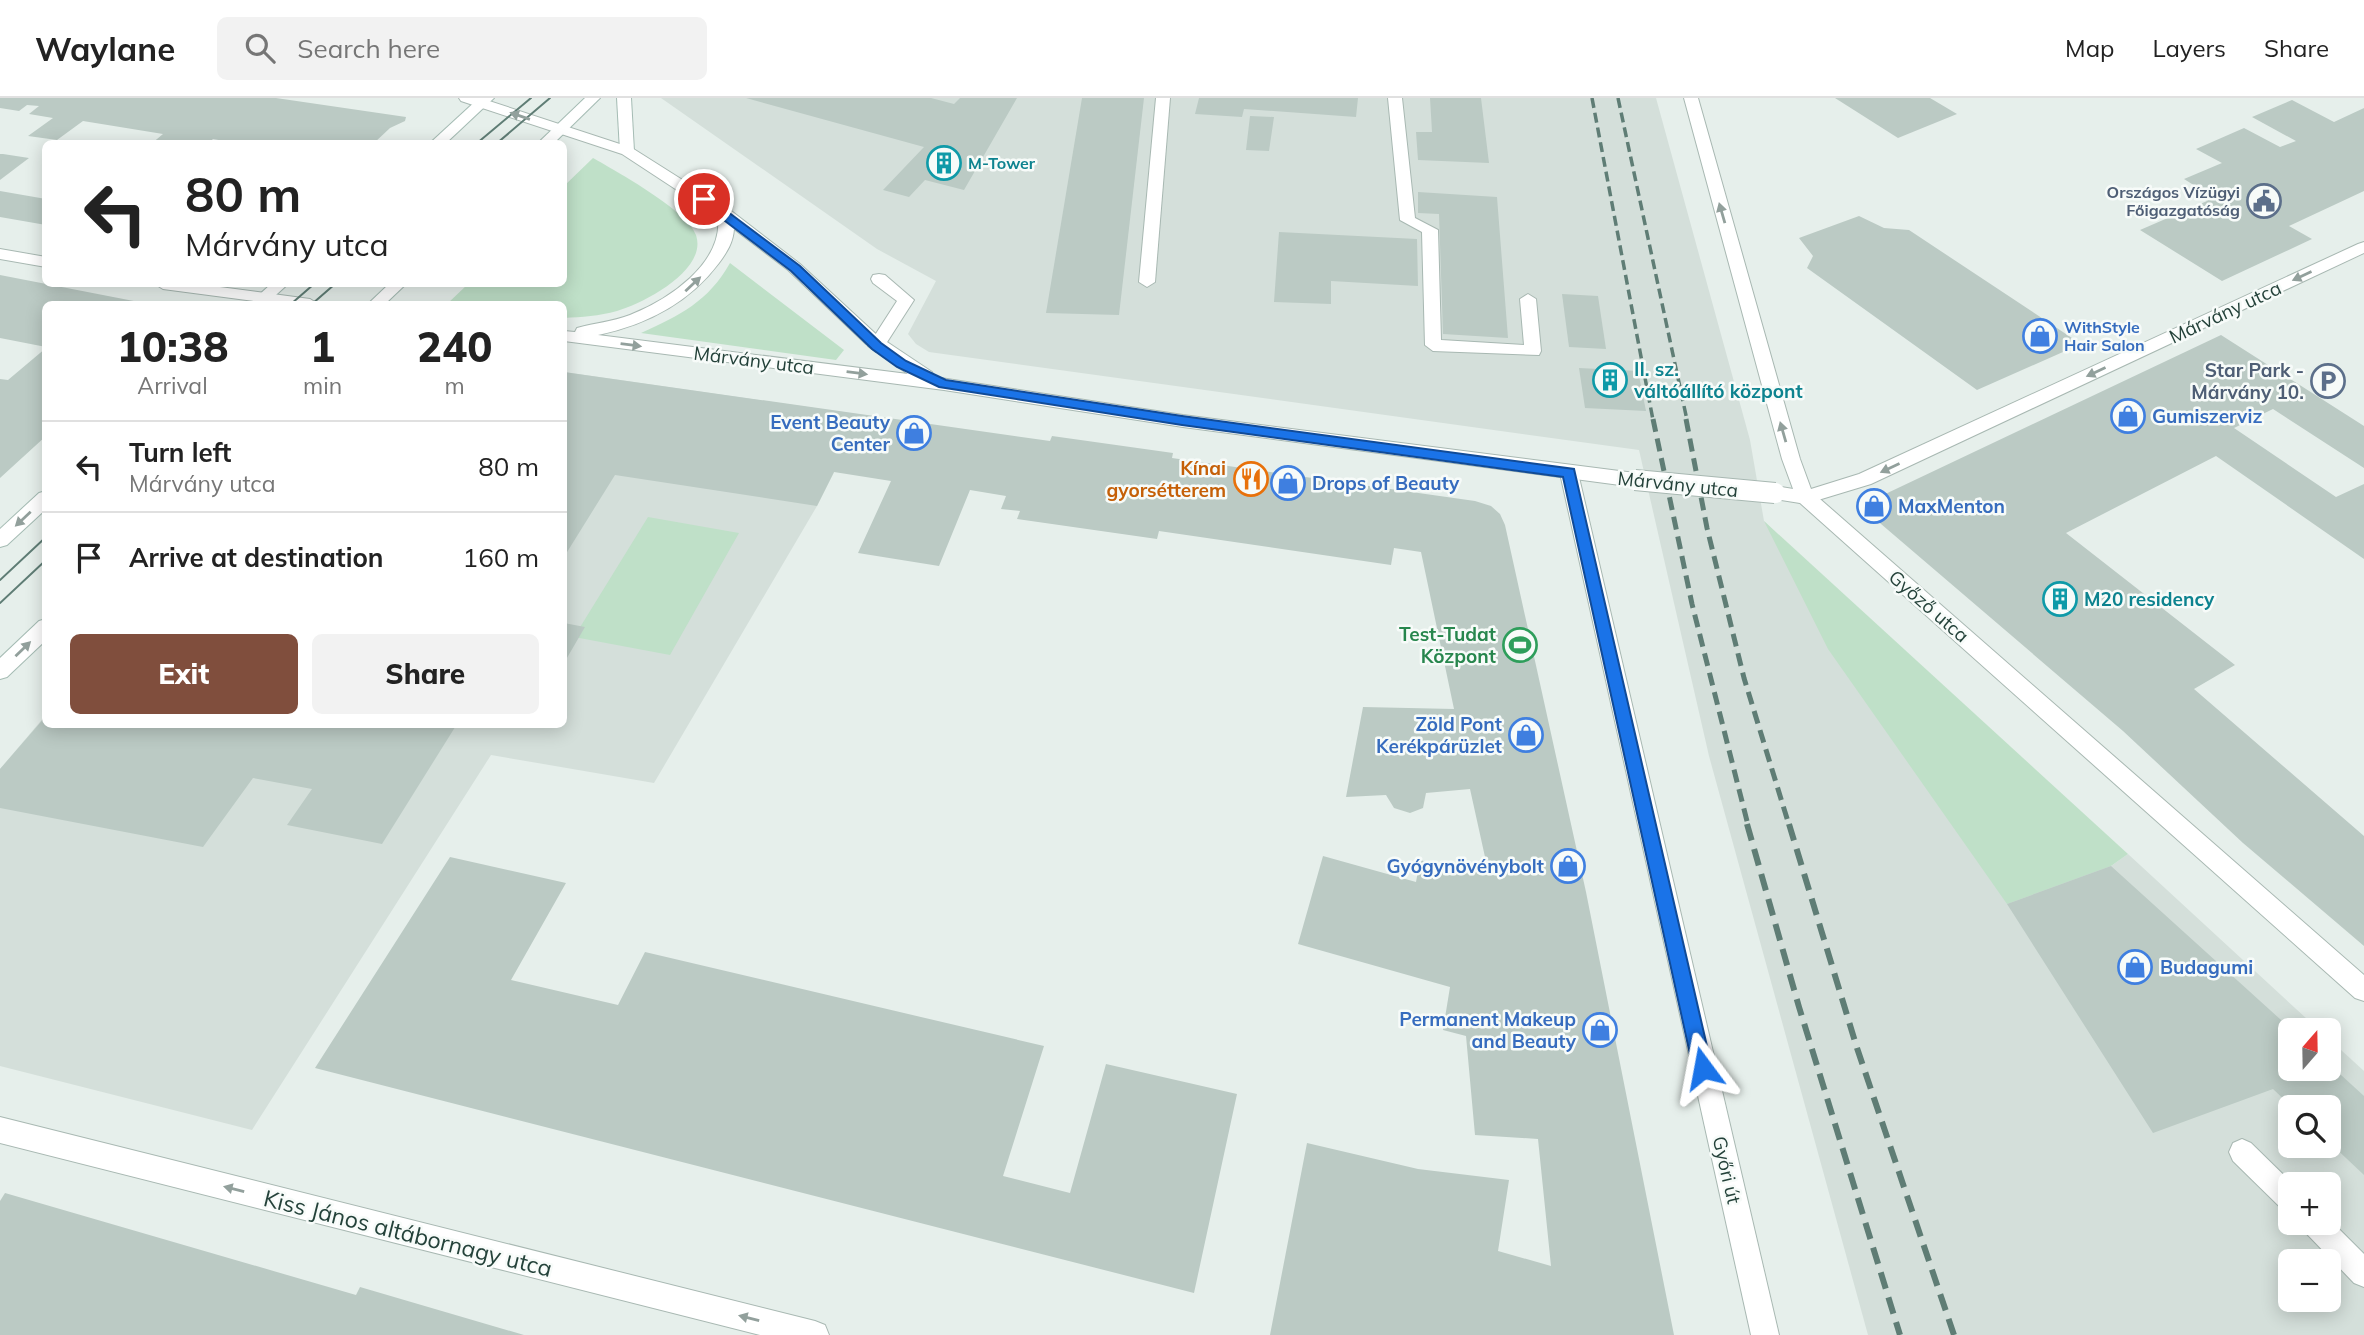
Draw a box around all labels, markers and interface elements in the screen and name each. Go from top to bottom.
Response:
search box [217,17,707,80]
text: Waylane [35,28,175,69]
icon: search [241,29,279,67]
text: Search here [297,32,440,65]
text: Map [2065,33,2114,63]
text: Layers [2152,33,2226,63]
text: Share [2264,33,2329,63]
one-way arrow [510,110,531,121]
building icon: M-Tower [925,144,963,182]
place label: M-Tower [968,153,1036,173]
text: 80 m [185,163,301,224]
icon: left [70,168,161,259]
pin [674,169,734,229]
icon: arrive [685,180,723,218]
place label: Országos Vízügyi Főigazgatóság [2107,182,2240,220]
public building icon: Országos Vízügyi Főigazgatóság [2245,182,2283,220]
one-way arrow [1716,202,1726,223]
text: Márvány utca [185,224,389,264]
one-way arrow [2292,270,2312,282]
one-way arrow [684,276,701,292]
street label: Márvány utca [2165,276,2285,348]
shop icon: WithStyle Hair Salon [2021,317,2059,355]
place label: WithStyle Hair Salon [2064,317,2145,355]
text: 10:38 [117,320,228,373]
text: 1 [310,320,335,373]
text: 240 [417,320,492,373]
one-way arrow [620,339,642,350]
street label: Márvány utca [692,341,816,379]
place label: II. sz. váltóállító központ [1633,357,1803,403]
place label: Star Park - Márvány 10. [2191,358,2304,404]
building icon: II. sz. váltóállító központ [1591,361,1629,399]
parking icon: Star Park - Márvány 10. [2309,362,2347,400]
one-way arrow [2086,366,2106,378]
one-way arrow [846,368,868,379]
text: Arrival [137,371,208,400]
text: min [303,371,342,400]
text: m [444,371,465,400]
shop icon: Gumiszerviz [2109,397,2147,435]
place label: Gumiszerviz [2152,404,2262,428]
place label: Event Beauty Center [770,410,891,456]
shop icon: Event Beauty Center [895,414,933,452]
one-way arrow [1778,421,1788,442]
text: Turn left [129,436,231,469]
icon: left [70,448,108,486]
text: 80 m [478,450,539,483]
place label: Kínai gyorsétterem [1107,456,1226,502]
restaurant icon: Kínai gyorsétterem [1232,460,1270,498]
one-way arrow [1879,463,1900,474]
shop icon: Drops of Beauty [1269,464,1307,502]
street label: Márvány utca [1617,466,1739,502]
text: Márvány utca [129,469,275,498]
place label: Drops of Beauty [1312,471,1460,495]
shop icon: MaxMenton [1855,487,1893,525]
place label: MaxMenton [1898,494,2005,518]
one-way arrow [15,510,32,526]
icon: arrive [70,539,108,577]
text: Arrive at destination [129,541,384,574]
text: 160 m [463,541,539,574]
street label: Győző utca [1884,565,1974,647]
building icon: M20 residency [2041,580,2079,618]
place label: M20 residency [2084,587,2215,611]
place label: Test-Tudat Központ [1399,622,1496,668]
sports icon: Test-Tudat Központ [1501,626,1539,664]
button: Exit [70,634,298,714]
button: Share [312,634,539,714]
one-way arrow [14,641,31,657]
place label: Zöld Pont Kerékpárüzlet [1376,712,1502,758]
shop icon: Zöld Pont Kerékpárüzlet [1507,716,1545,754]
shop icon: Gyógynövénybolt [1549,847,1587,885]
place label: Gyógynövénybolt [1386,854,1544,878]
shop icon: Budagumi [2116,948,2154,986]
place label: Budagumi [2160,955,2253,979]
place label: Permanent Makeup and Beauty [1399,1007,1577,1053]
shop icon: Permanent Makeup and Beauty [1581,1011,1619,1049]
north arrow [2278,1018,2342,1082]
map controls [2278,1018,2341,1312]
position arrow [1666,1031,1740,1105]
button: search [2278,1095,2341,1158]
street label: Győri út [1708,1134,1746,1206]
button: + [2278,1172,2341,1235]
one-way arrow [223,1183,245,1194]
street label: Kiss János altábornagy utca [261,1183,555,1283]
button: − [2278,1249,2341,1312]
one-way arrow [738,1313,760,1324]

